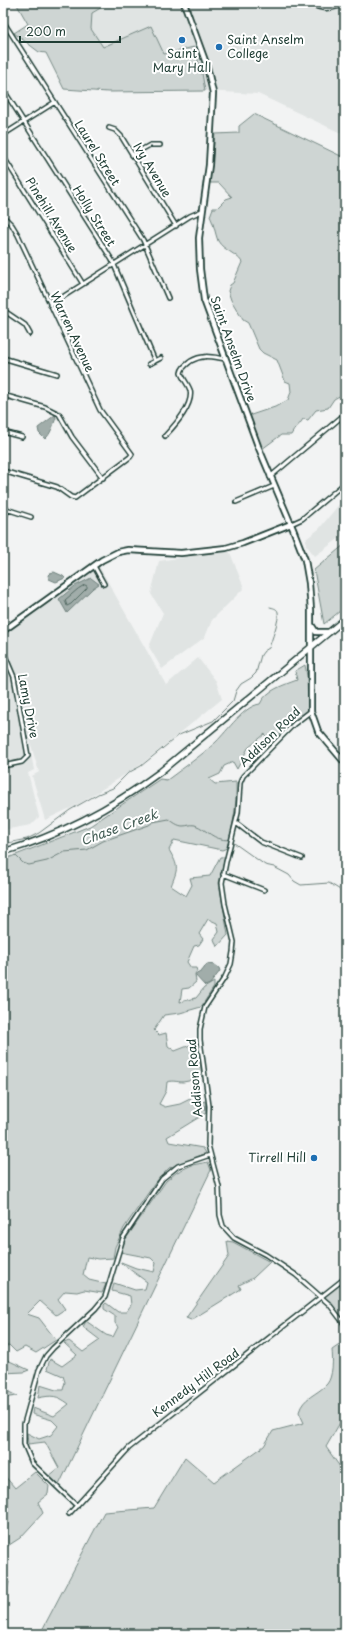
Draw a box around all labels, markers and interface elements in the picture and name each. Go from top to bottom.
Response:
scale bar [20,18,120,44]
text: 200 m [26,22,66,40]
place label: Saint Anselm College [227,30,304,62]
marker: Saint Mary Hall [177,35,187,45]
marker: Saint Anselm College [214,42,224,52]
place label: Saint Mary Hall [153,44,211,76]
street label: Laurel Street [71,116,125,189]
street label: Ivy Avenue [129,138,177,201]
street label: Pinehill Avenue [21,173,82,256]
street label: Holly Street [69,181,121,250]
street label: Warren Avenue [46,288,100,375]
street label: Saint Anselm Drive [206,293,261,404]
street label: Lamy Drive [14,672,44,739]
street label: Addison Road [235,702,304,770]
water label: Chase Creek [78,803,161,849]
street label: Addison Road [182,1038,206,1118]
place label: Tirrell Hill [248,1148,306,1166]
marker: Tirrell Hill [309,1153,319,1163]
street label: Kennedy Hill Road [148,1343,243,1421]

